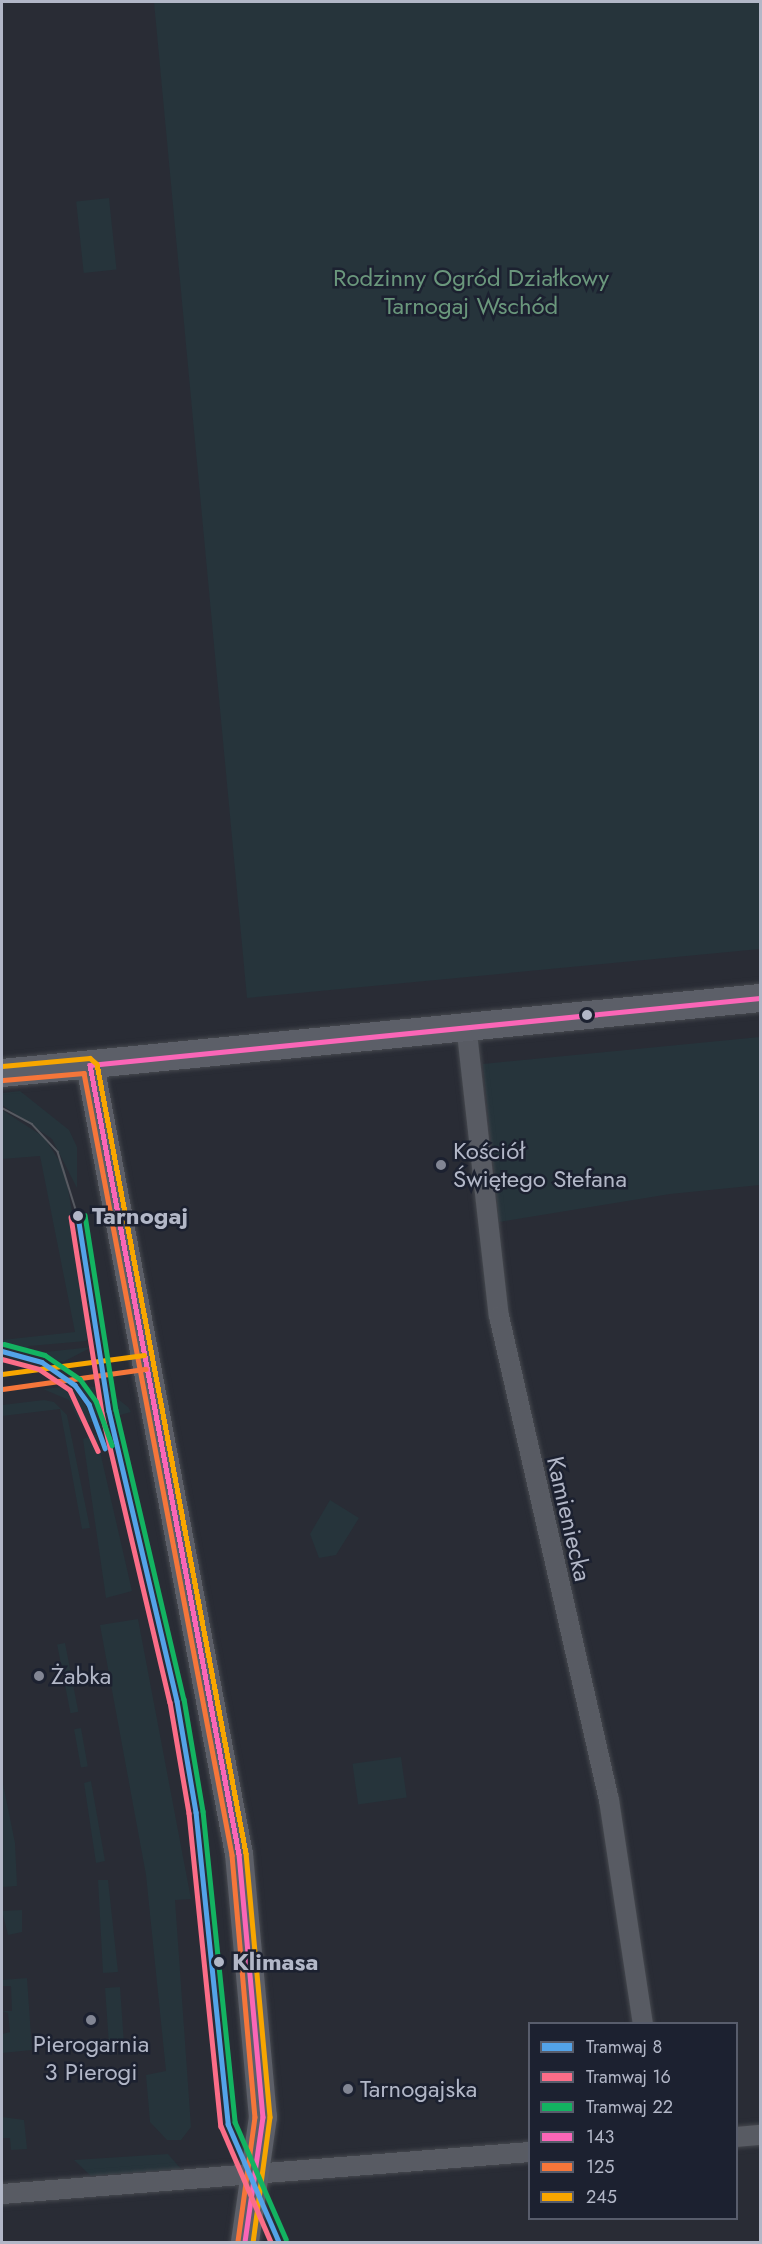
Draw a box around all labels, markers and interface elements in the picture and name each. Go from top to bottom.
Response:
park label: Rodzinny Ogród Działkowy Tarnogaj Wschód [333,264,609,320]
unlabelled marker [581,1009,593,1021]
place label: Kościół Świętego Stefana [453,1137,627,1193]
marker: Kościół Świętego Stefana [434,1158,448,1172]
place label: Tarnogaj [92,1202,188,1230]
marker: Tarnogaj [69,1207,87,1225]
street label: Kamieniecka [541,1454,597,1584]
place label: Żabka [51,1662,111,1690]
marker: Żabka [32,1669,46,1683]
place label: Klimasa [232,1948,318,1976]
marker: Klimasa [210,1953,228,1971]
marker: Pierogarnia 3 Pierogi [84,2013,98,2027]
legend [528,2022,738,2220]
place label: Pierogarnia 3 Pierogi [33,2030,149,2086]
text: Tramwaj 8 [586,2034,662,2060]
text: Tramwaj 16 [586,2064,671,2090]
place label: Tarnogajska [360,2075,477,2103]
marker: Tarnogajska [341,2082,355,2096]
text: Tramwaj 22 [586,2094,673,2120]
text: 143 [586,2124,614,2150]
text: 125 [586,2154,615,2180]
text: 245 [586,2184,617,2210]

